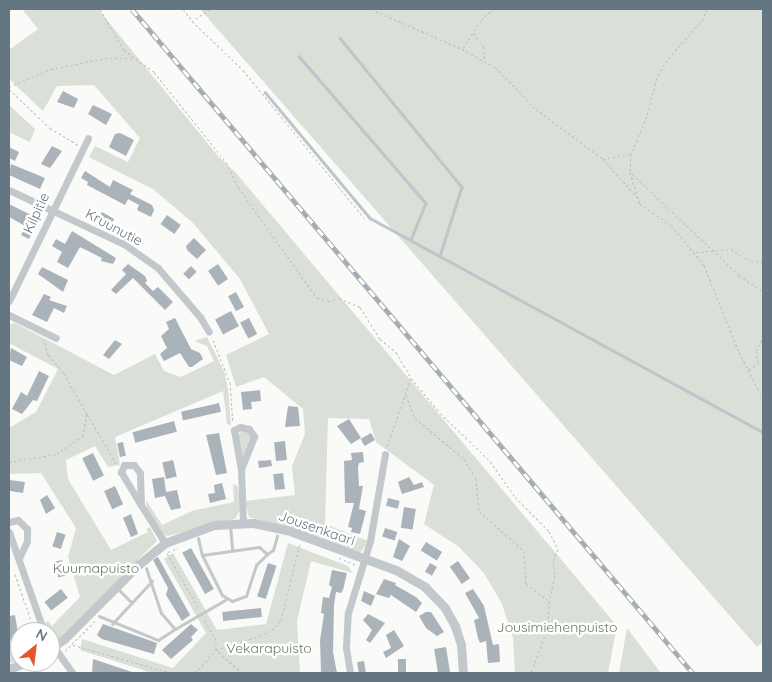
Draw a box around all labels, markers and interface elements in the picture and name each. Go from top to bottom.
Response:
street label: Kilpitie [19,190,53,236]
street label: Kruunutie [83,205,145,249]
street label: Jousenkaari [276,507,358,549]
park label: Kuurnapuisto [53,560,139,576]
park label: Jousimiehenpuisto [497,619,617,635]
north arrow [10,622,60,672]
text: N [33,624,51,645]
park label: Vekarapuisto [226,640,312,656]

